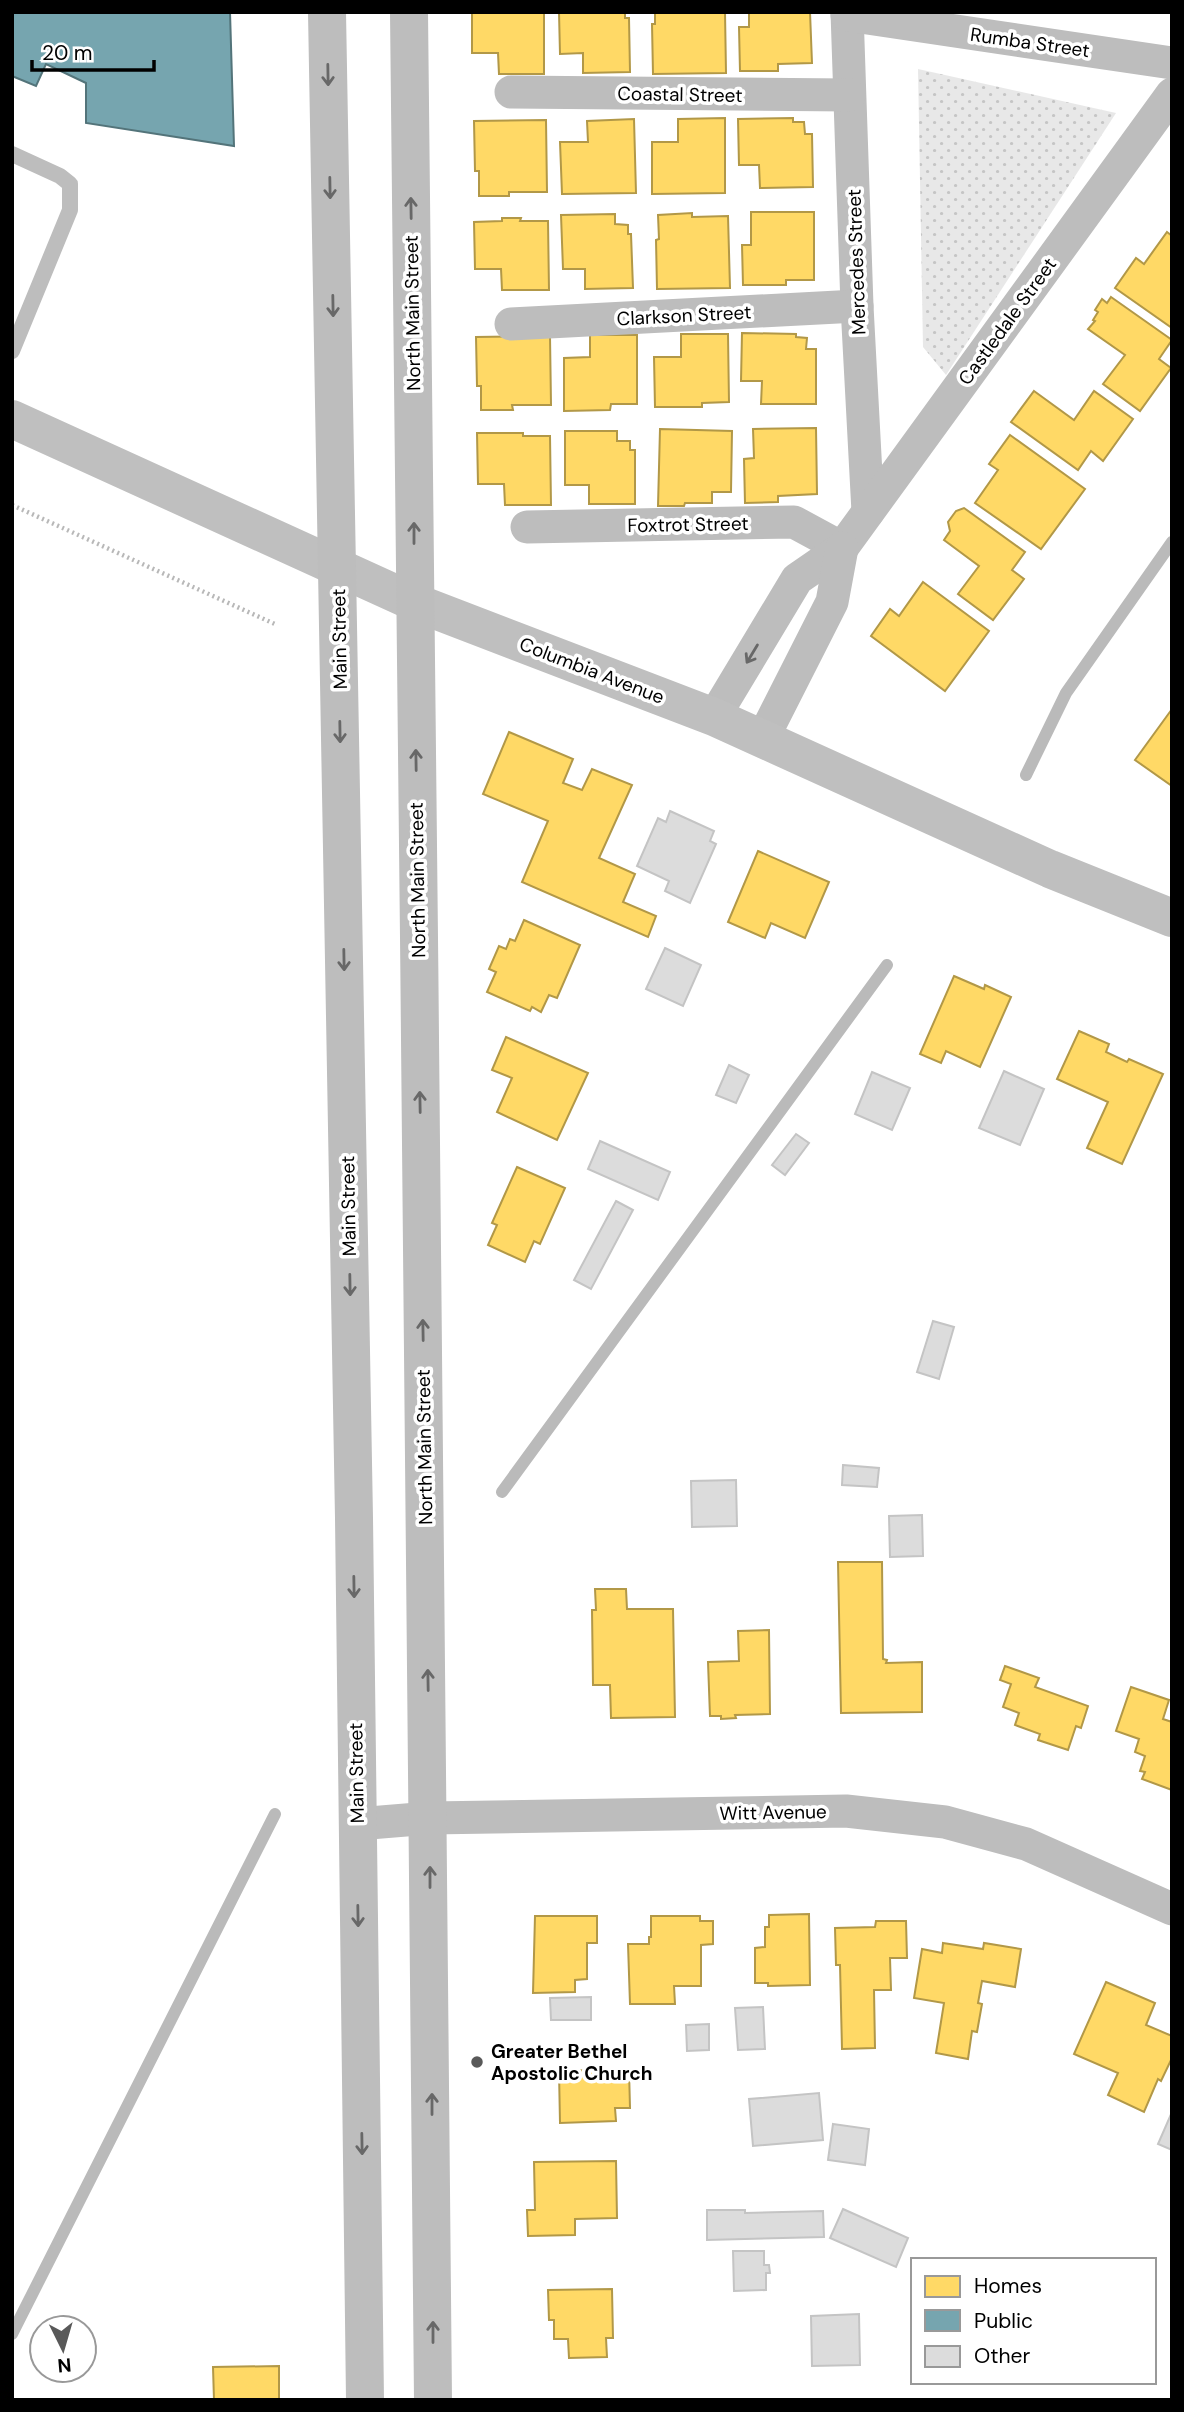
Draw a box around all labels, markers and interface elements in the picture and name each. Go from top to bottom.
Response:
street label: Rumba Street [969,22,1091,63]
scale bar [32,28,154,72]
text: 20 m [42,39,93,67]
one-way arrow [322,64,335,87]
street label: Coastal Street [617,81,743,108]
one-way arrow [324,176,337,199]
street label: Mercedes Street [841,188,872,335]
one-way arrow [404,197,418,220]
street label: North Main Street [399,235,426,391]
street label: Castledale Street [953,253,1062,390]
one-way arrow [326,294,339,317]
street label: Clarkson Street [616,299,752,332]
street label: Foxtrot Street [627,511,749,538]
one-way arrow [407,522,420,545]
street label: Main Street [326,588,353,690]
street label: Columbia Avenue [516,631,668,710]
one-way arrow [745,643,759,663]
one-way arrow [333,721,347,744]
one-way arrow [409,749,423,772]
street label: North Main Street [404,802,431,958]
one-way arrow [337,948,351,971]
one-way arrow [413,1091,427,1114]
street label: Main Street [335,1155,362,1257]
one-way arrow [343,1274,356,1297]
one-way arrow [416,1319,430,1342]
street label: North Main Street [411,1369,438,1525]
one-way arrow [347,1575,361,1598]
one-way arrow [421,1669,434,1692]
street label: Main Street [343,1722,370,1824]
street label: Witt Avenue [719,1799,827,1826]
one-way arrow [424,1865,437,1888]
one-way arrow [351,1905,365,1928]
place label: Greater Bethel Apostolic Church [491,2039,653,2086]
marker: Greater Bethel Apostolic Church [469,2054,485,2070]
one-way arrow [425,2093,439,2116]
one-way arrow [355,2132,369,2155]
legend [911,2258,1156,2384]
text: Homes [974,2272,1042,2300]
text: Public [974,2307,1033,2335]
north arrow [28,2314,98,2384]
one-way arrow [426,2320,440,2343]
text: Other [974,2342,1030,2370]
text: N [56,2352,72,2378]

